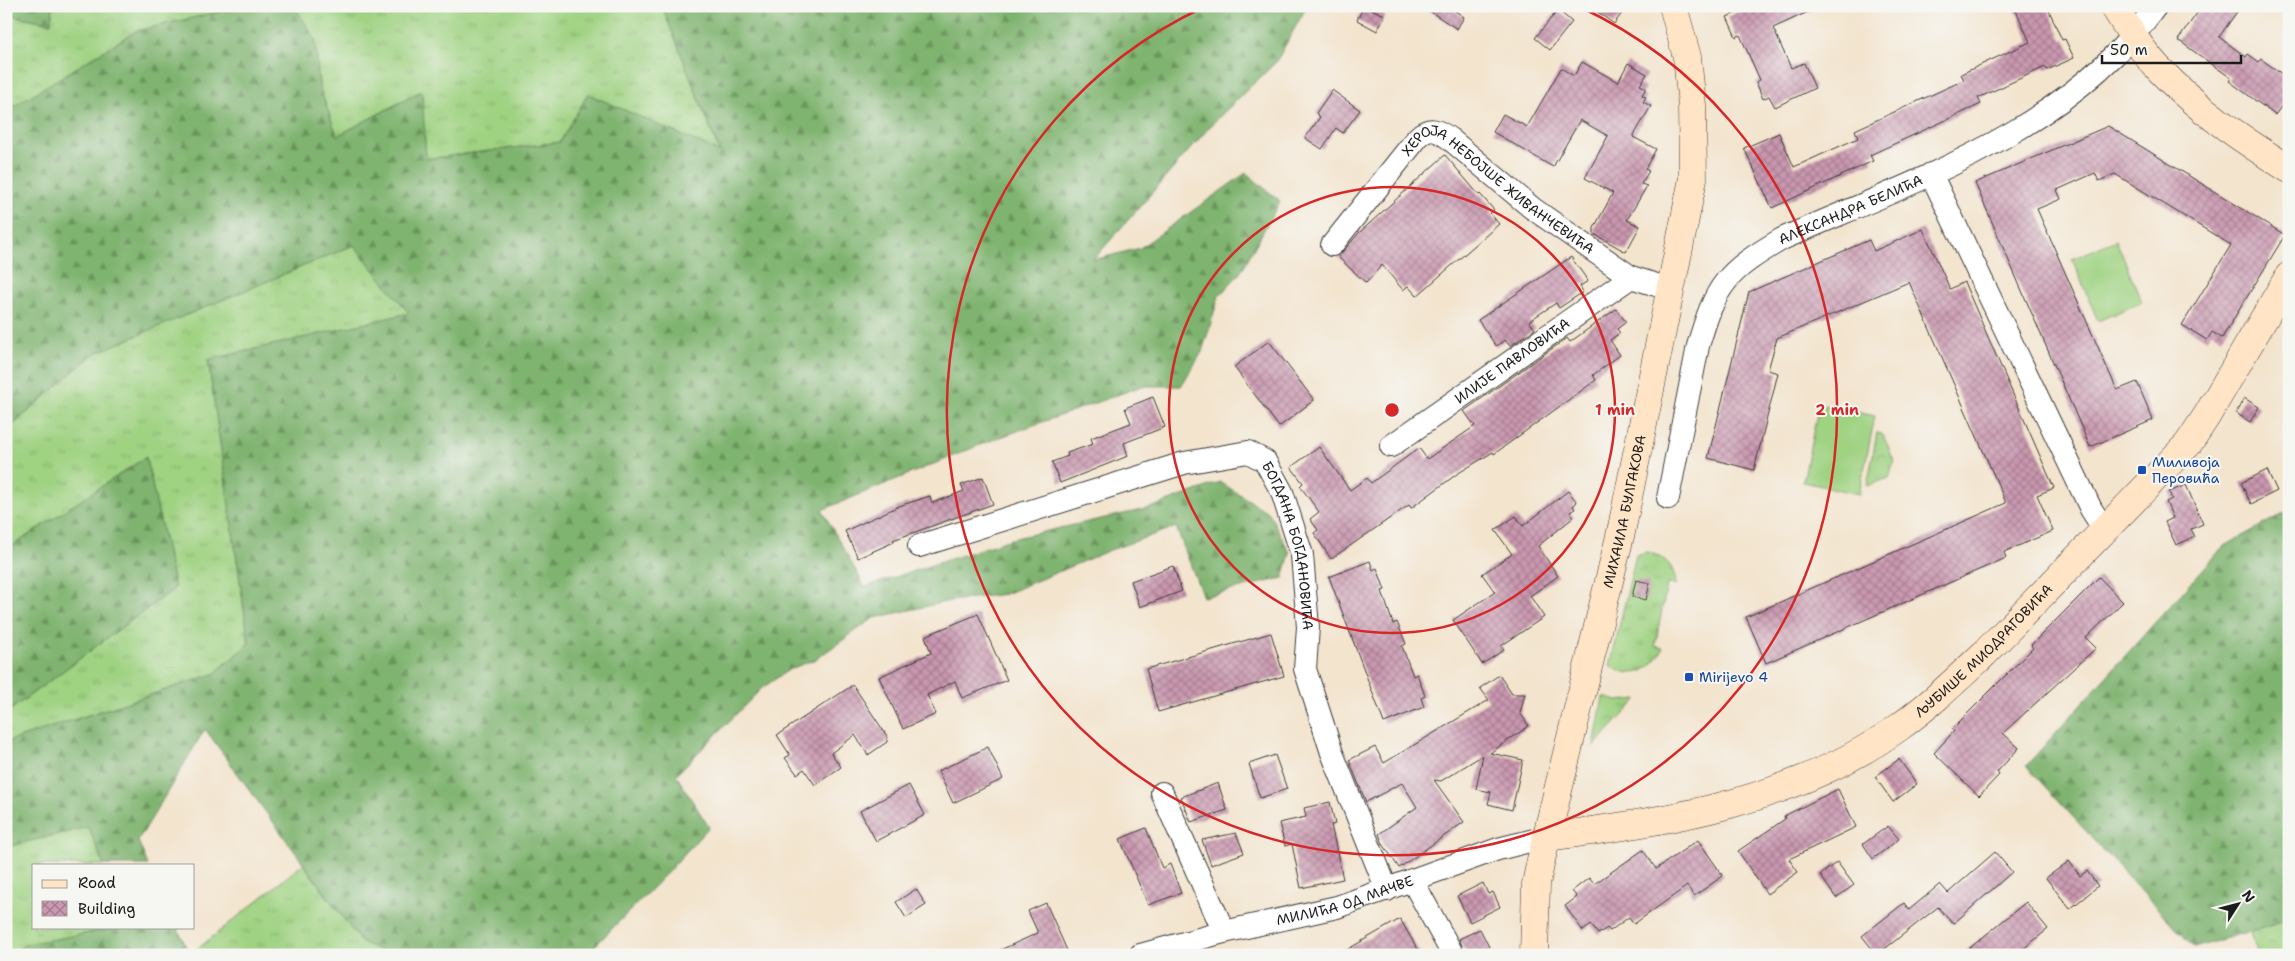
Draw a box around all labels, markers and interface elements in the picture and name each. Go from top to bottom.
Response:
scale bar [2102,32,2241,64]
text: 50 m [2110,40,2148,60]
street label: ХЕРОЈА НЕБОЈШЕ ЖИВАНЧЕВИЋА [1398,121,1598,258]
street label: АЛЕКСАНДРА БЕЛИЋА [1776,171,1926,248]
street label: ИЛИЈЕ ПАВЛОВИЋА [1451,314,1573,408]
text: 1 min [1595,400,1635,420]
text: 2 min [1815,400,1859,420]
centre of rings [1383,401,1401,419]
street label: МИХАИЛА БУЛГАКОВА [1599,433,1650,590]
place label: Миливоја Перовића [2152,453,2220,487]
street label: БОГДАНА БОГДАНОВИЋА [1258,458,1317,631]
marker: Миливоја Перовића [2136,464,2148,476]
street label: ЉУБИШЕ МИОДРАГОВИЋА [1911,580,2056,721]
place label: Mirijevo 4 [1699,668,1768,686]
marker: Mirijevo 4 [1683,671,1695,683]
legend [32,864,195,928]
street label: МИЛИЋА ОД МАЧВЕ [1274,871,1416,929]
text: Road [78,873,116,893]
north arrow [2212,878,2262,928]
text: N [2238,887,2259,906]
text: Building [78,899,135,919]

